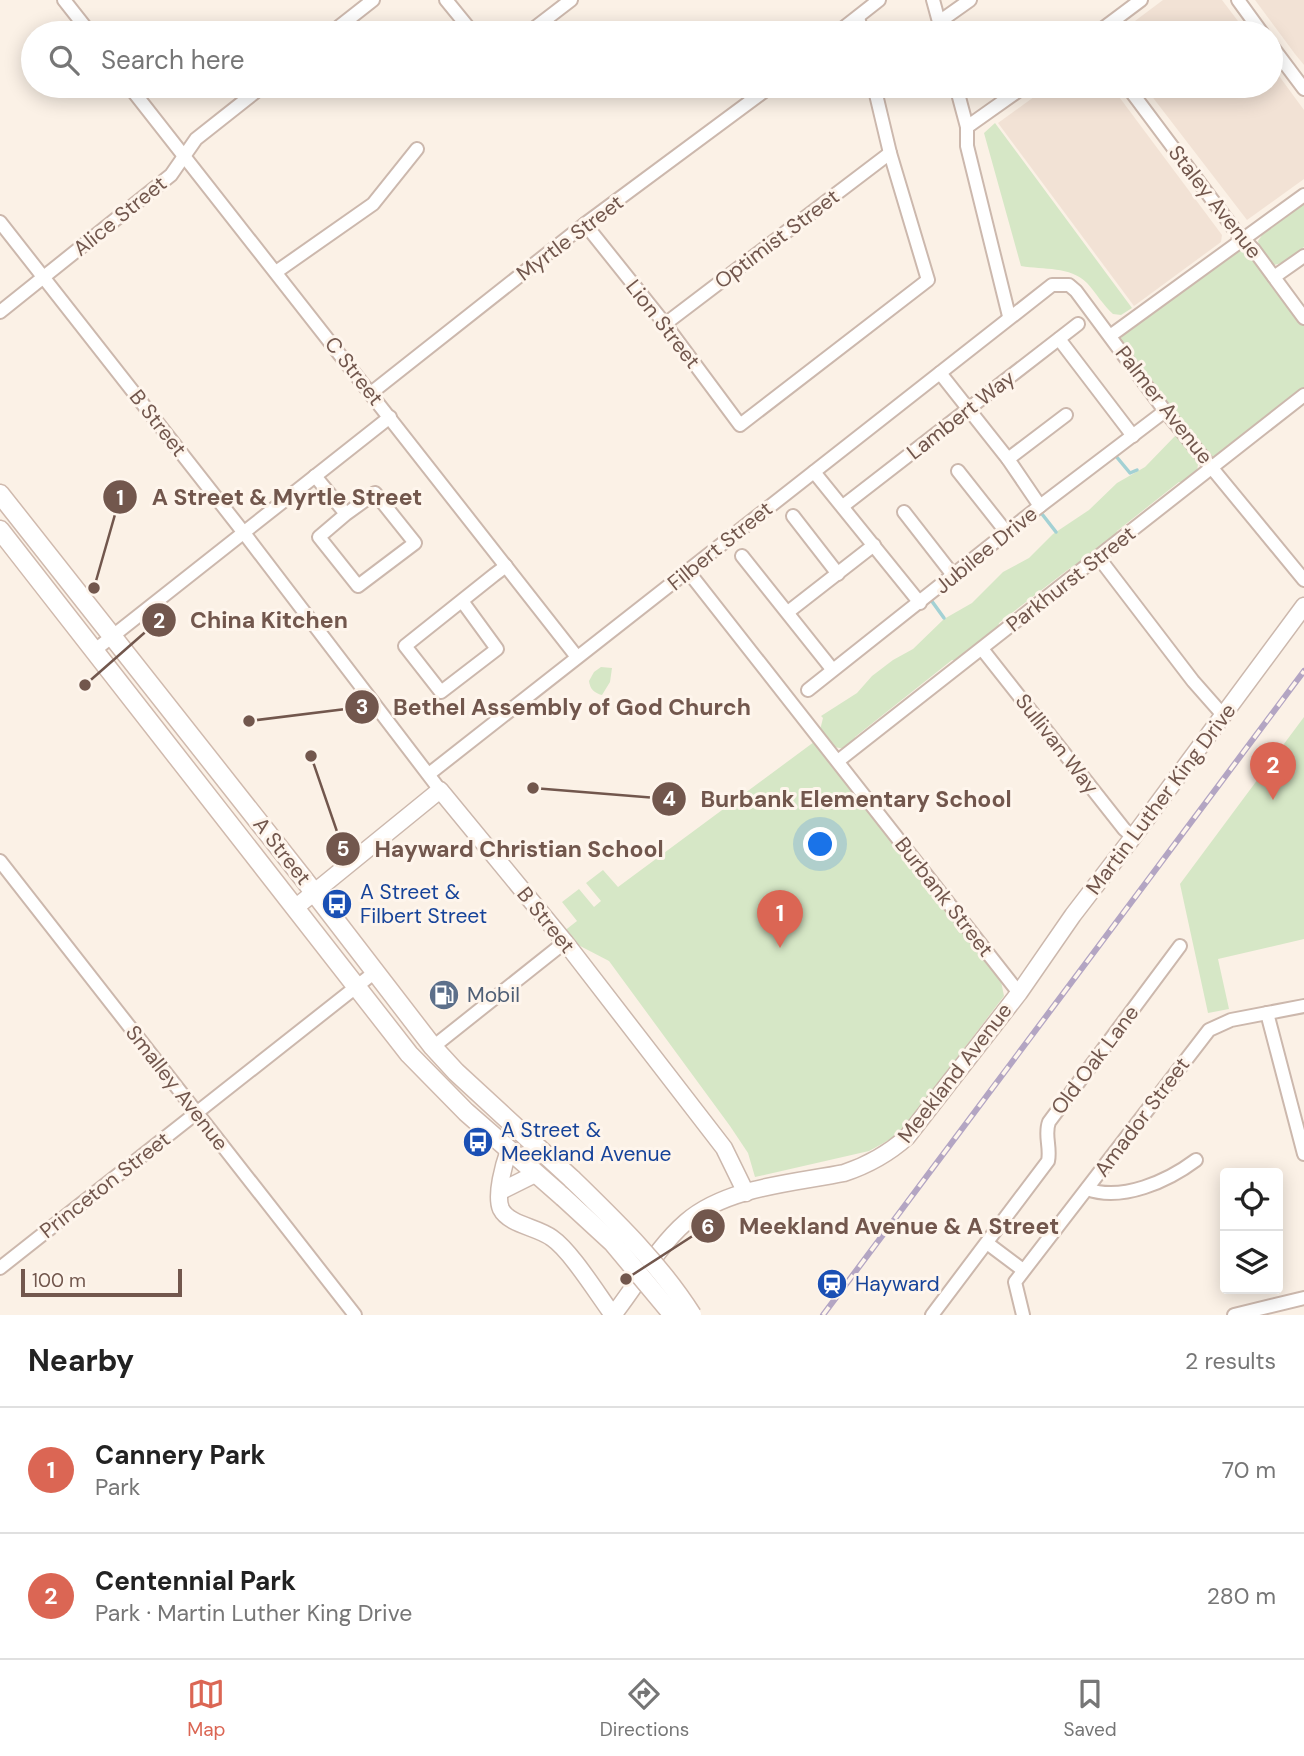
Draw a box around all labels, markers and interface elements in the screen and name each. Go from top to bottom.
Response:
search box [21,21,1283,98]
icon: search [45,41,83,79]
text: Search here [101,43,244,77]
street label: Staley Avenue [1162,140,1268,265]
street label: Alice Street [67,170,173,262]
street label: Optimist Street [709,183,845,295]
street label: Myrtle Street [511,189,629,287]
street label: Lion Street [619,274,707,374]
street label: C Street [318,331,390,411]
street label: Palmer Avenue [1109,340,1219,470]
street label: Lambert Way [901,364,1021,466]
street label: B Street [123,384,193,462]
callout: A Street & Myrtle Street [102,475,436,519]
text: A Street & Myrtle Street [152,482,422,512]
text: 1 [116,484,124,512]
street label: Filbert Street [662,495,778,597]
street label: Jubilee Drive [929,500,1043,600]
street label: Parkhurst Street [1001,520,1141,638]
callout: China Kitchen [142,598,362,642]
text: China Kitchen [190,605,348,635]
text: 2 [153,607,165,635]
callout: Bethel Assembly of God Church [344,685,765,729]
street label: Sullivan Way [1009,688,1105,800]
text: Bethel Assembly of God Church [393,692,751,722]
text: 3 [356,693,368,721]
street label: Martin Luther King Drive [1080,698,1242,900]
pin: 2 [1250,742,1296,800]
callout: Burbank Elementary School [652,777,1026,821]
text: Burbank Elementary School [700,784,1012,814]
text: 4 [662,785,676,813]
street label: A Street [247,811,317,891]
callout: Hayward Christian School [325,827,677,871]
your location [803,827,837,861]
street label: Burbank Street [888,831,1000,963]
text: Hayward Christian School [374,834,664,864]
text: 5 [336,835,350,863]
place label: A Street & Filbert Street [360,878,487,930]
street label: B Street [511,881,581,959]
bus stop icon: A Street & Filbert Street [320,887,354,921]
pin: 1 [757,890,803,948]
fuel station icon: Mobil [427,978,461,1012]
place label: Mobil [467,981,520,1009]
street label: Meekland Avenue [892,997,1019,1149]
street label: Old Oak Lane [1045,1000,1145,1120]
street label: Smalley Avenue [119,1020,235,1156]
street label: Amador Street [1088,1052,1196,1182]
place label: A Street & Meekland Avenue [501,1116,671,1168]
street label: Princeton Street [34,1125,176,1245]
bus stop icon: A Street & Meekland Avenue [461,1125,495,1159]
map controls [1220,1168,1283,1294]
button: locate [1220,1168,1283,1231]
callout: Meekland Avenue & A Street [690,1204,1073,1248]
text: Meekland Avenue & A Street [739,1211,1059,1241]
text: 6 [701,1213,715,1241]
button: layers [1220,1231,1283,1294]
scale bar [21,1266,182,1298]
station icon: Hayward [815,1267,849,1301]
text: 100 m [32,1268,86,1293]
place label: Hayward [855,1270,940,1298]
text: Nearby [28,1341,134,1380]
text: 2 results [1185,1346,1276,1376]
text: Cannery Park [95,1438,266,1472]
text: 1 [47,1455,55,1485]
text: 70 m [1222,1455,1276,1485]
text: Park [95,1472,140,1502]
text: Centennial Park [95,1564,296,1598]
text: 2 [44,1581,58,1611]
text: 280 m [1207,1581,1276,1611]
text: Park · Martin Luther King Drive [95,1598,412,1628]
tab: Map [187,1675,225,1742]
tab: Directions [600,1675,689,1742]
tab: Saved [1064,1675,1117,1742]

